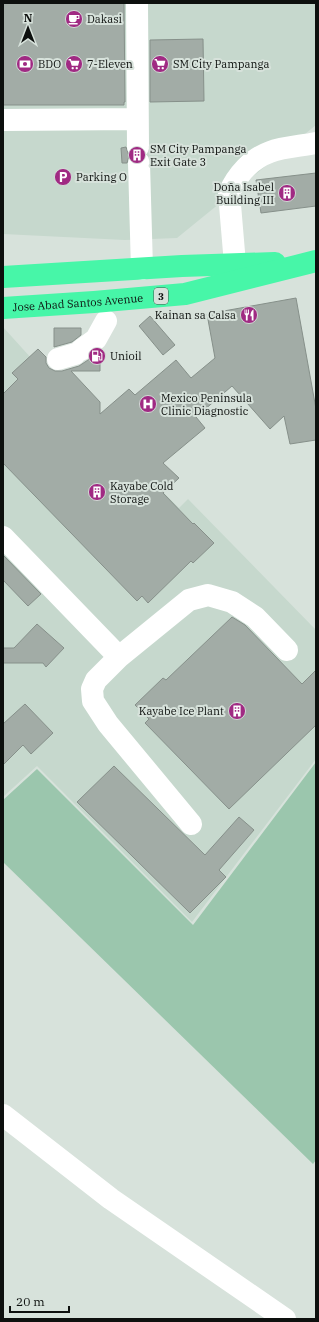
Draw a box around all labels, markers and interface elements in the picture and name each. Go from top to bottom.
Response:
north arrow [8,8,48,48]
cafe icon: Dakasi [64,9,84,29]
text: N [24,11,33,25]
place label: Dakasi [87,12,123,26]
bank icon: BDO [15,54,35,74]
supermarket icon: 7-Eleven [64,54,84,74]
supermarket icon: SM City Pampanga [150,54,170,74]
place label: BDO [38,57,61,71]
place label: 7-Eleven [87,57,133,71]
place label: SM City Pampanga [173,57,270,71]
place label: SM City Pampanga Exit Gate 3 [150,142,247,169]
building icon: SM City Pampanga Exit Gate 3 [127,145,147,165]
parking icon: Parking O [53,167,73,187]
place label: Parking O [76,170,127,184]
place label: Doña Isabel Building III [213,180,274,207]
building icon: Doña Isabel Building III [277,183,297,203]
road number: 3 [154,288,168,304]
street label: Jose Abad Santos Avenue [12,291,144,314]
restaurant icon: Kainan sa Calsa [239,305,259,325]
place label: Kainan sa Calsa [155,308,236,322]
fuel station icon: Unioil [87,346,107,366]
place label: Unioil [110,349,142,363]
place label: Mexico Peninsula Clinic Diagnostic [161,391,252,418]
hospital icon: Mexico Peninsula Clinic Diagnostic [138,394,158,414]
place label: Kayabe Cold Storage [110,479,174,506]
building icon: Kayabe Cold Storage [87,482,107,502]
building icon: Kayabe Ice Plant [227,701,247,721]
place label: Kayabe Ice Plant [139,704,224,718]
scale bar [10,1288,69,1314]
text: 20 m [16,1294,45,1309]

